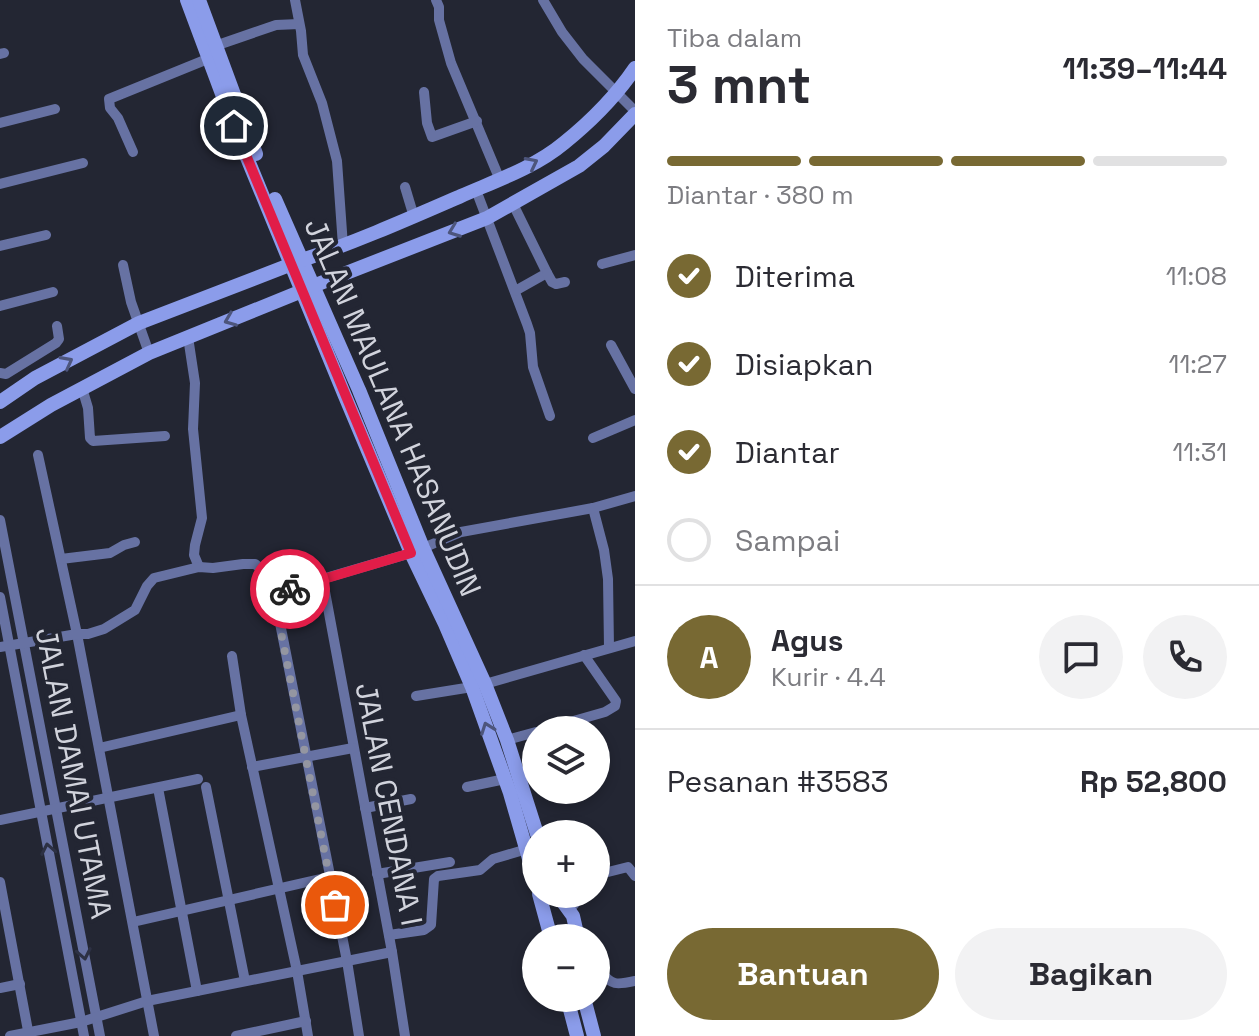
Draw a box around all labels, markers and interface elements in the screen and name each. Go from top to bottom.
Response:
text: Tiba dalam [667,21,802,55]
text: 11:39–11:44 [1062,49,1227,88]
text: 3 mnt [667,52,811,118]
pin [200,92,268,160]
icon: home [212,104,256,148]
one-way arrow [524,158,539,173]
text: Diantar · 380 m [667,178,854,212]
street label: JALAN MAULANA HASANUDIN [295,212,491,602]
one-way arrow [448,221,462,238]
icon: check [667,254,711,298]
text: Diterima [735,257,855,296]
text: 11:08 [1166,259,1227,293]
one-way arrow [224,310,238,327]
icon: check [667,342,711,386]
text: Disiapkan [735,345,873,384]
text: 11:27 [1169,347,1227,381]
one-way arrow [58,356,73,371]
icon: check [667,430,711,474]
text: Diantar [735,433,840,472]
text: 11:31 [1172,435,1227,469]
text: Sampai [735,521,840,560]
courier [250,549,330,629]
icon: bike [268,567,312,611]
button: chat [1039,615,1123,699]
button: phone [1143,615,1227,699]
text: Agus [771,621,843,660]
street label: JALAN DAMAI UTAMA [27,624,121,922]
text: A [699,638,719,677]
text: Kurir · 4.4 [771,660,886,694]
street label: JALAN CENDANA I [346,679,432,929]
map controls [522,716,610,1012]
button: layers [522,716,610,804]
one-way arrow [480,722,497,736]
text: Pesanan #3583 [667,762,889,801]
text: Rp 52,800 [1080,762,1227,801]
button: + [522,820,610,908]
one-way arrow [41,843,58,856]
pin [301,871,369,939]
icon: bag [313,883,357,927]
button: − [522,924,610,1012]
button: Bantuan [667,928,939,1020]
button: Bagikan [955,928,1227,1020]
one-way arrow [75,947,92,960]

